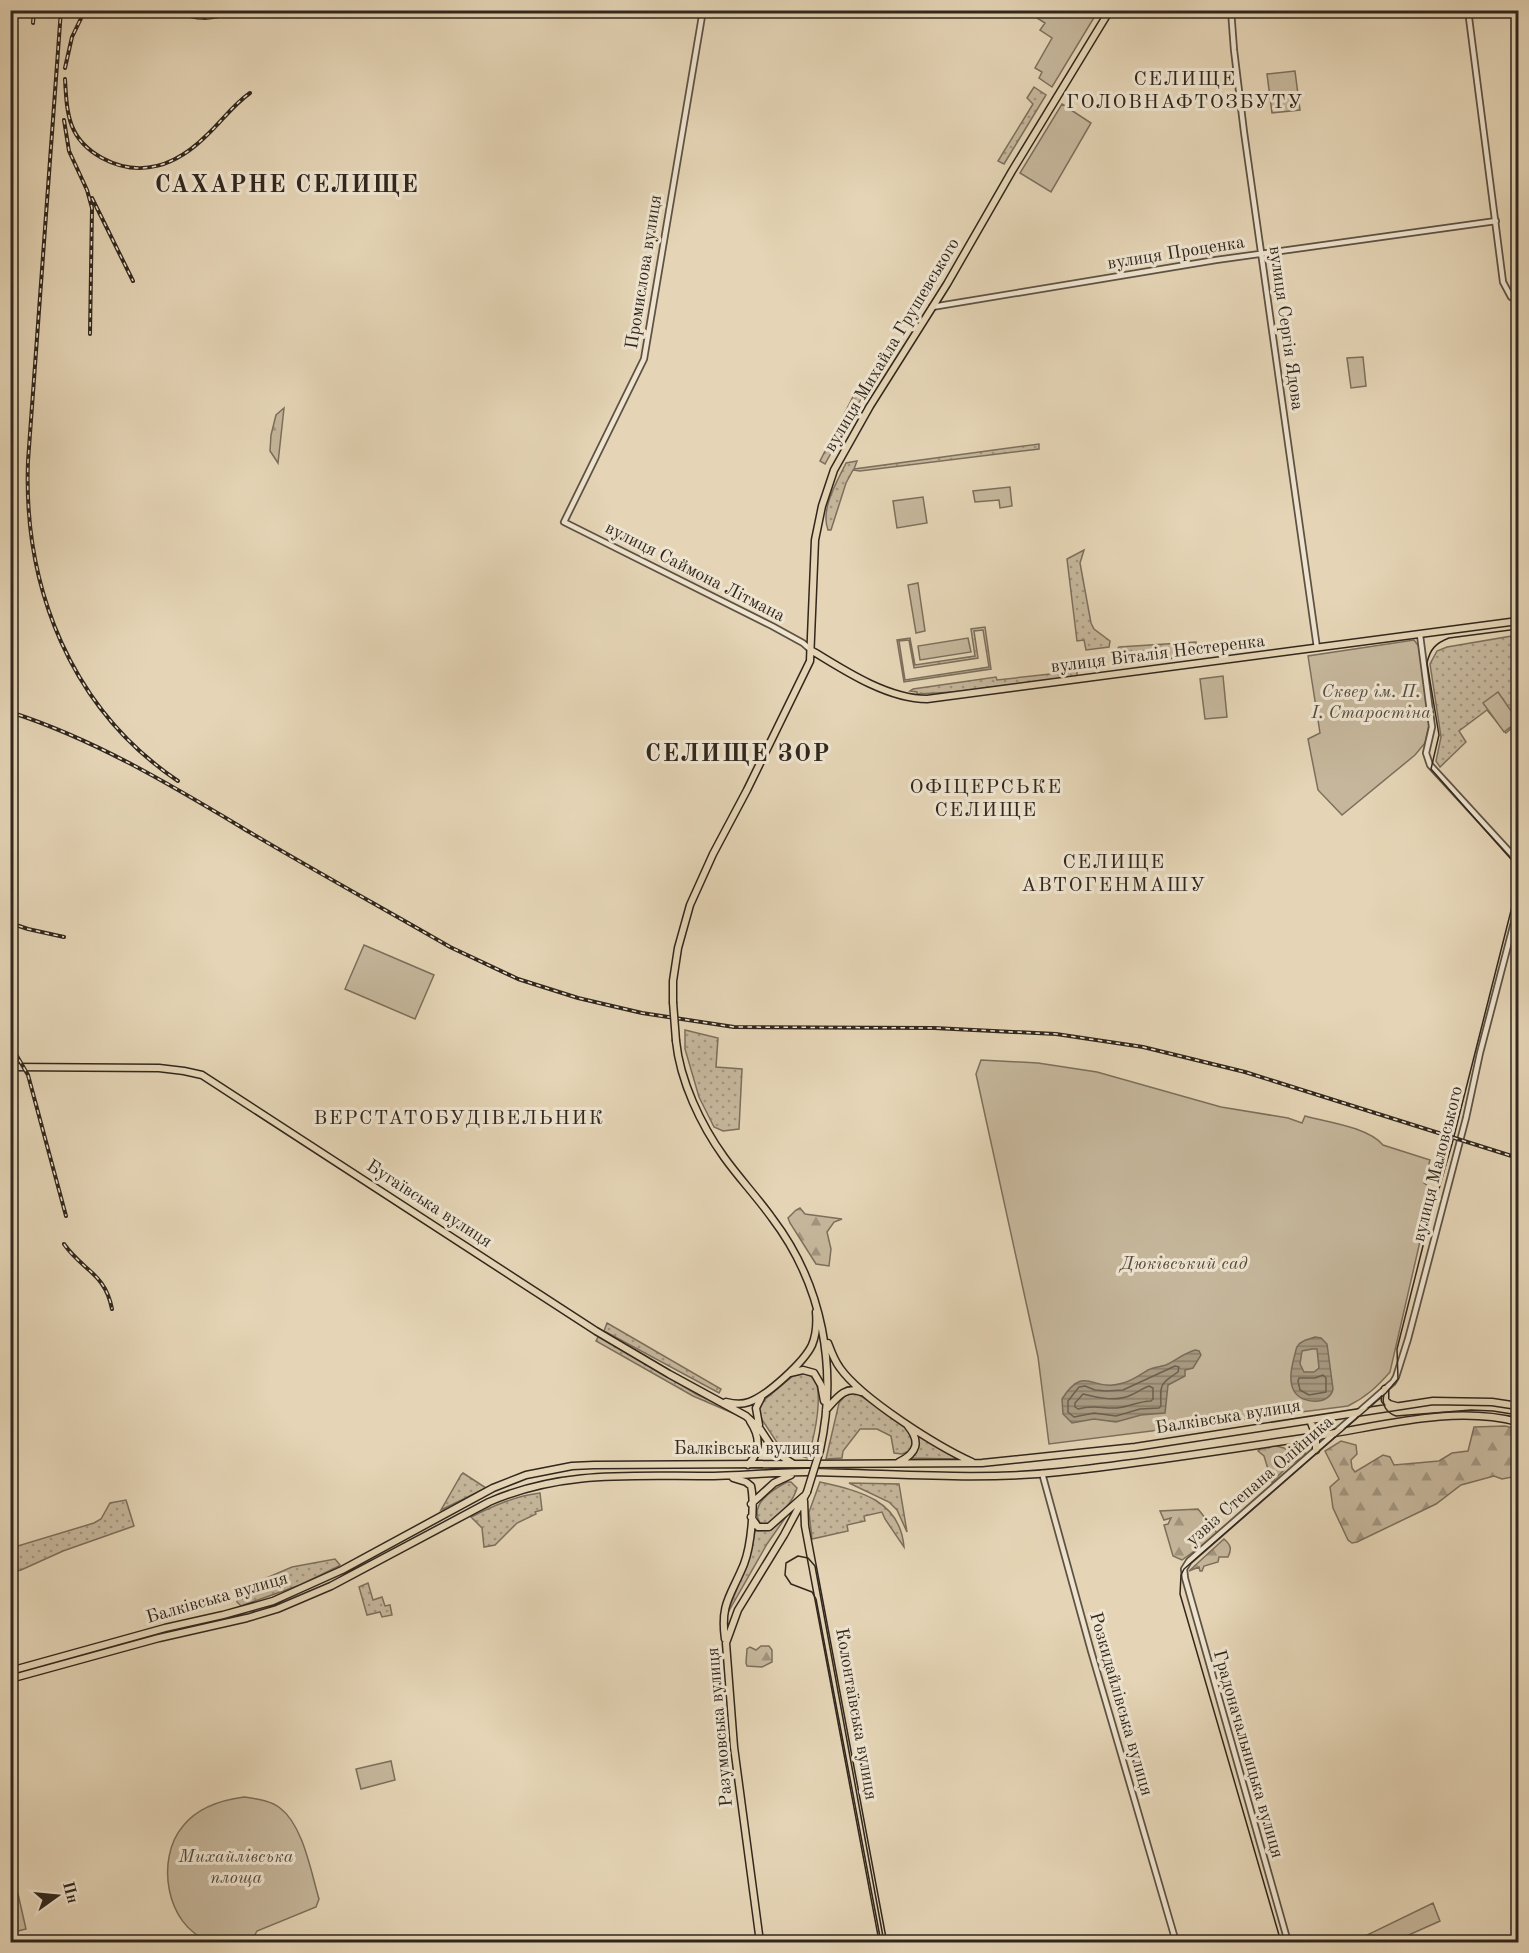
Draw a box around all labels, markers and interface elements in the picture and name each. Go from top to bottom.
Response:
district label: СЕЛИЩЕ ГОЛОВНАФТОЗБУТУ [1066,70,1304,113]
district label: САХАРНЕ СЕЛИЩЕ [155,174,419,198]
street label: Промислова вулиця [623,194,665,350]
street label: вулиця Проценка [1106,233,1246,273]
street label: вулиця Михайла Грушевського [821,235,963,455]
street label: вулиця Сергія Ядова [1266,245,1306,411]
street label: вулиця Саймона Літмана [602,519,788,625]
street label: вулиця Віталія Нестеренка [1050,632,1266,676]
park label: Сквер ім. П. І. Старостіна [1310,683,1431,722]
district label: СЕЛИЩЕ ЗОР [645,743,831,767]
district label: ОФІЦЕРСЬКЕ СЕЛИЩЕ [910,778,1063,821]
district label: СЕЛИЩЕ АВТОГЕНМАШУ [1021,853,1207,896]
street label: вулиця Маловського [1410,1084,1466,1244]
district label: ВЕРСТАТОБУДІВЕЛЬНИК [313,1109,605,1129]
street label: Бугаївська вулиця [363,1157,495,1251]
park label: Дюківський сад [1119,1255,1248,1273]
street label: Балківська вулиця [1154,1397,1302,1437]
street label: узвіз Степана Олійника [1183,1412,1337,1550]
street label: Балківська вулиця [674,1440,820,1458]
street label: Балківська вулиця [144,1569,290,1627]
street label: Розкидайлівська вулиця [1086,1610,1156,1798]
street label: Колонтаївська вулиця [832,1627,880,1801]
street label: Разумовська вулиця [704,1647,736,1807]
street label: Градоначальницька вулиця [1210,1648,1286,1860]
park label: Михайлівська площа [178,1848,294,1887]
north arrow [27,1866,87,1926]
text: Пн [59,1880,80,1905]

